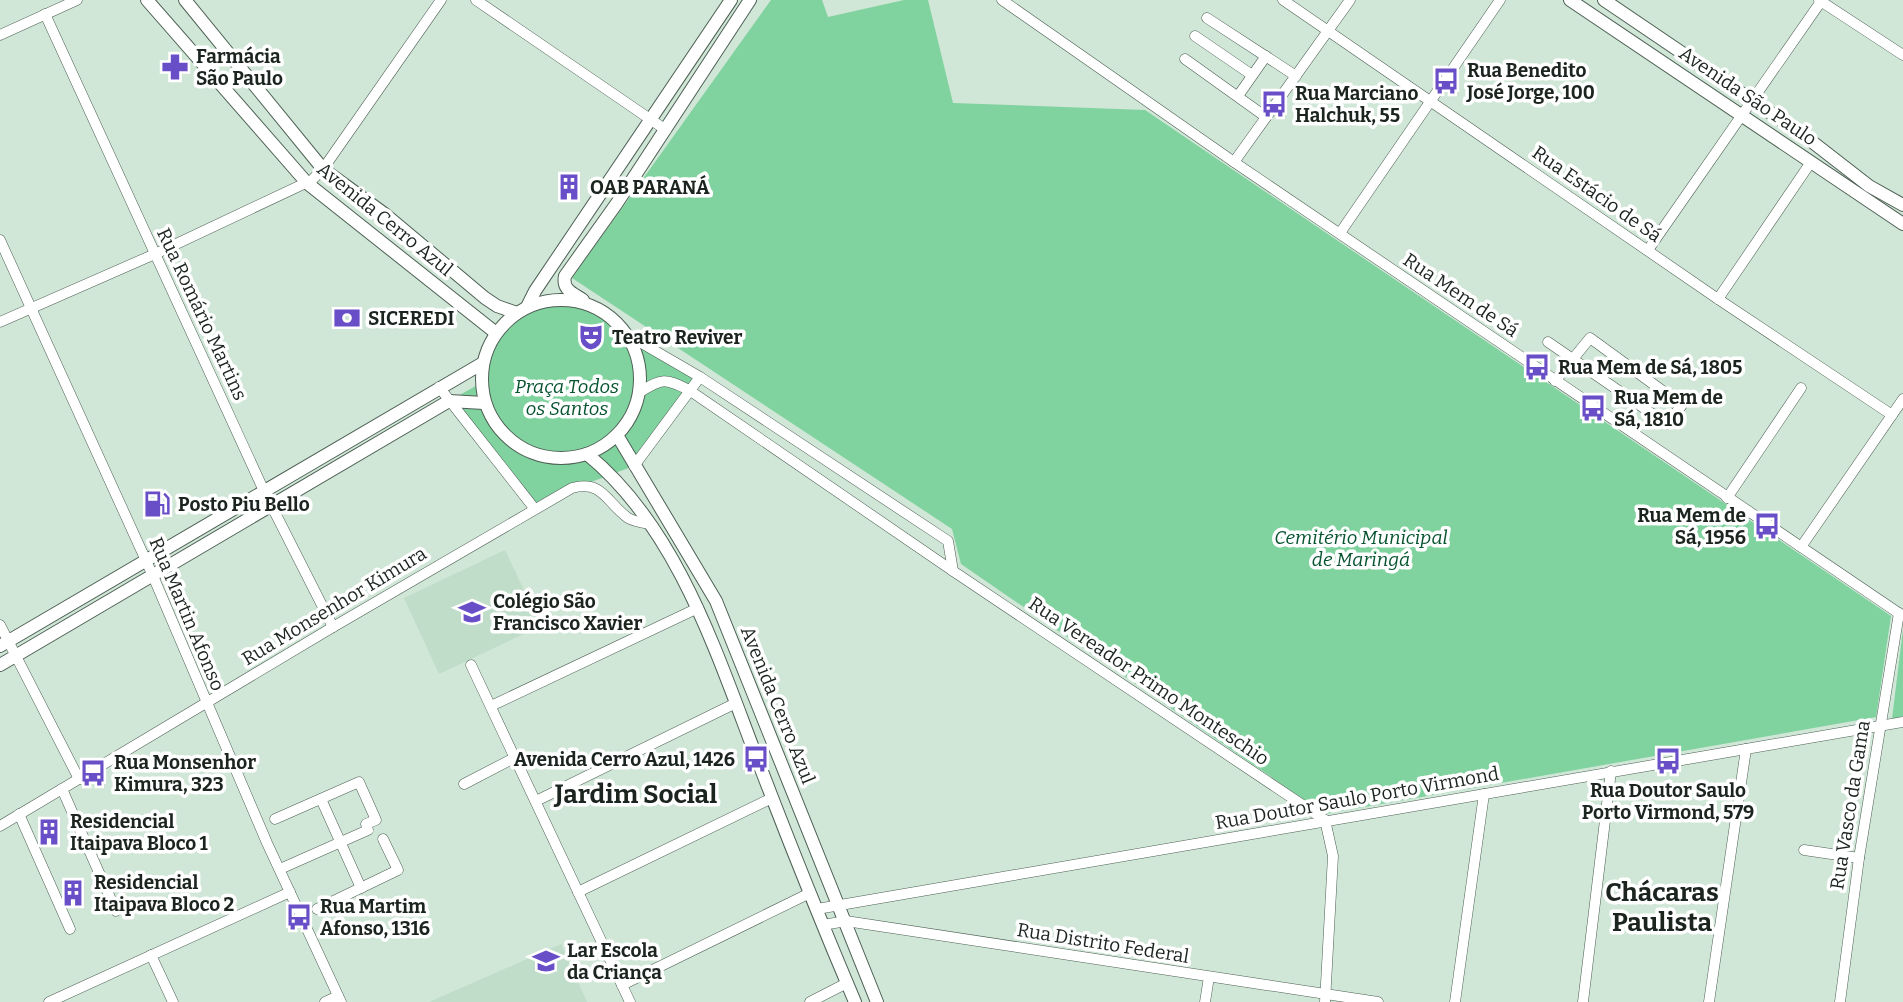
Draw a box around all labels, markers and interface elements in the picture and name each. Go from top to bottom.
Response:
street label: Avenida São Paulo [1675,41,1821,151]
place label: Farmácia São Paulo [196,45,283,90]
pharmacy icon: Farmácia São Paulo [160,52,190,82]
place label: Rua Benedito José Jorge, 100 [1466,59,1595,104]
bus stop icon: Rua Benedito José Jorge, 100 [1431,66,1461,96]
place label: Rua Marciano Halchuk, 55 [1295,82,1419,127]
bus stop icon: Rua Marciano Halchuk, 55 [1259,89,1289,119]
street label: Rua Estácio de Sá [1528,141,1667,247]
street label: Avenida Cerro Azul [313,157,457,281]
building icon: OAB PARANÁ [554,172,584,202]
place label: OAB PARANÁ [590,174,710,199]
street label: Rua Romário Martins [152,224,252,404]
street label: Rua Mem de Sá [1399,248,1523,342]
bank icon: SICEREDI [332,303,362,333]
place label: SICEREDI [368,307,454,330]
theatre icon: Teatro Reviver [576,322,606,352]
place label: Teatro Reviver [612,326,742,349]
bus stop icon: Rua Mem de Sá, 1805 [1522,352,1552,382]
place label: Rua Mem de Sá, 1805 [1558,356,1742,379]
park label: Praça Todos os Santos [515,375,619,420]
place label: Rua Mem de Sá, 1810 [1614,386,1723,431]
bus stop icon: Rua Mem de Sá, 1810 [1578,393,1608,423]
fuel station icon: Posto Piu Bello [142,489,172,519]
place label: Posto Piu Bello [178,493,310,516]
place label: Rua Mem de Sá, 1956 [1637,504,1746,549]
bus stop icon: Rua Mem de Sá, 1956 [1752,511,1782,541]
park label: Cemitério Municipal de Maringá [1274,526,1448,571]
street label: Rua Martin Afonso [144,534,230,694]
street label: Rua Monsenhor Kimura [238,541,431,670]
place label: Colégio São Francisco Xavier [493,590,643,635]
street label: Rua Vereador Primo Monteschio [1025,592,1274,770]
school or university icon: Colégio São Francisco Xavier [457,597,487,627]
street label: Avenida Cerro Azul [736,623,820,787]
street label: Rua Vasco da Gama [1825,718,1875,891]
bus stop icon: Avenida Cerro Azul, 1426 [741,744,771,774]
bus stop icon: Rua Doutor Saulo Porto Virmond, 579 [1653,746,1683,776]
place label: Avenida Cerro Azul, 1426 [514,748,735,771]
place label: Rua Monsenhor Kimura, 323 [114,751,256,796]
bus stop icon: Rua Monsenhor Kimura, 323 [78,758,108,788]
street label: Rua Doutor Saulo Porto Virmond [1213,762,1501,834]
district label: Jardim Social [553,779,717,810]
place label: Rua Doutor Saulo Porto Virmond, 579 [1582,779,1754,824]
place label: Residencial Itaipava Bloco 1 [70,810,209,855]
building icon: Residencial Itaipava Bloco 1 [34,817,64,847]
place label: Residencial Itaipava Bloco 2 [94,871,235,916]
district label: Chácaras Paulista [1605,877,1719,938]
building icon: Residencial Itaipava Bloco 2 [58,878,88,908]
place label: Rua Martim Afonso, 1316 [320,895,430,940]
bus stop icon: Rua Martim Afonso, 1316 [284,902,314,932]
street label: Rua Distrito Federal [1015,918,1191,968]
place label: Lar Escola da Criança [567,939,662,984]
school or university icon: Lar Escola da Criança [531,946,561,976]

